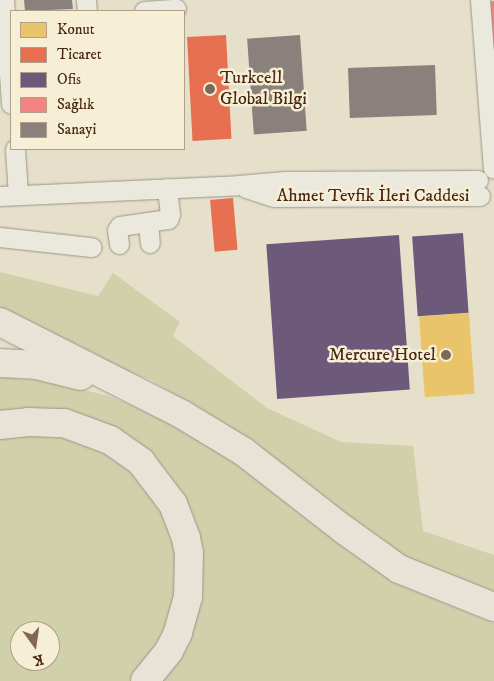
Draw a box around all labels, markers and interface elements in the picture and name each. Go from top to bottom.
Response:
legend [10,10,185,150]
text: Konut [57,20,95,39]
text: Ticaret [57,45,102,64]
place label: Turkcell Global Bilgi [220,68,307,110]
text: Ofis [57,70,81,89]
marker: Turkcell Global Bilgi [204,83,216,95]
text: Sağlık [57,95,94,114]
text: Sanayi [57,120,96,139]
street label: Ahmet Tevfik İleri Caddesi [277,185,469,207]
place label: Mercure Hotel [329,344,436,366]
marker: Mercure Hotel [440,349,452,361]
north arrow [10,621,60,671]
text: K [31,650,45,670]

